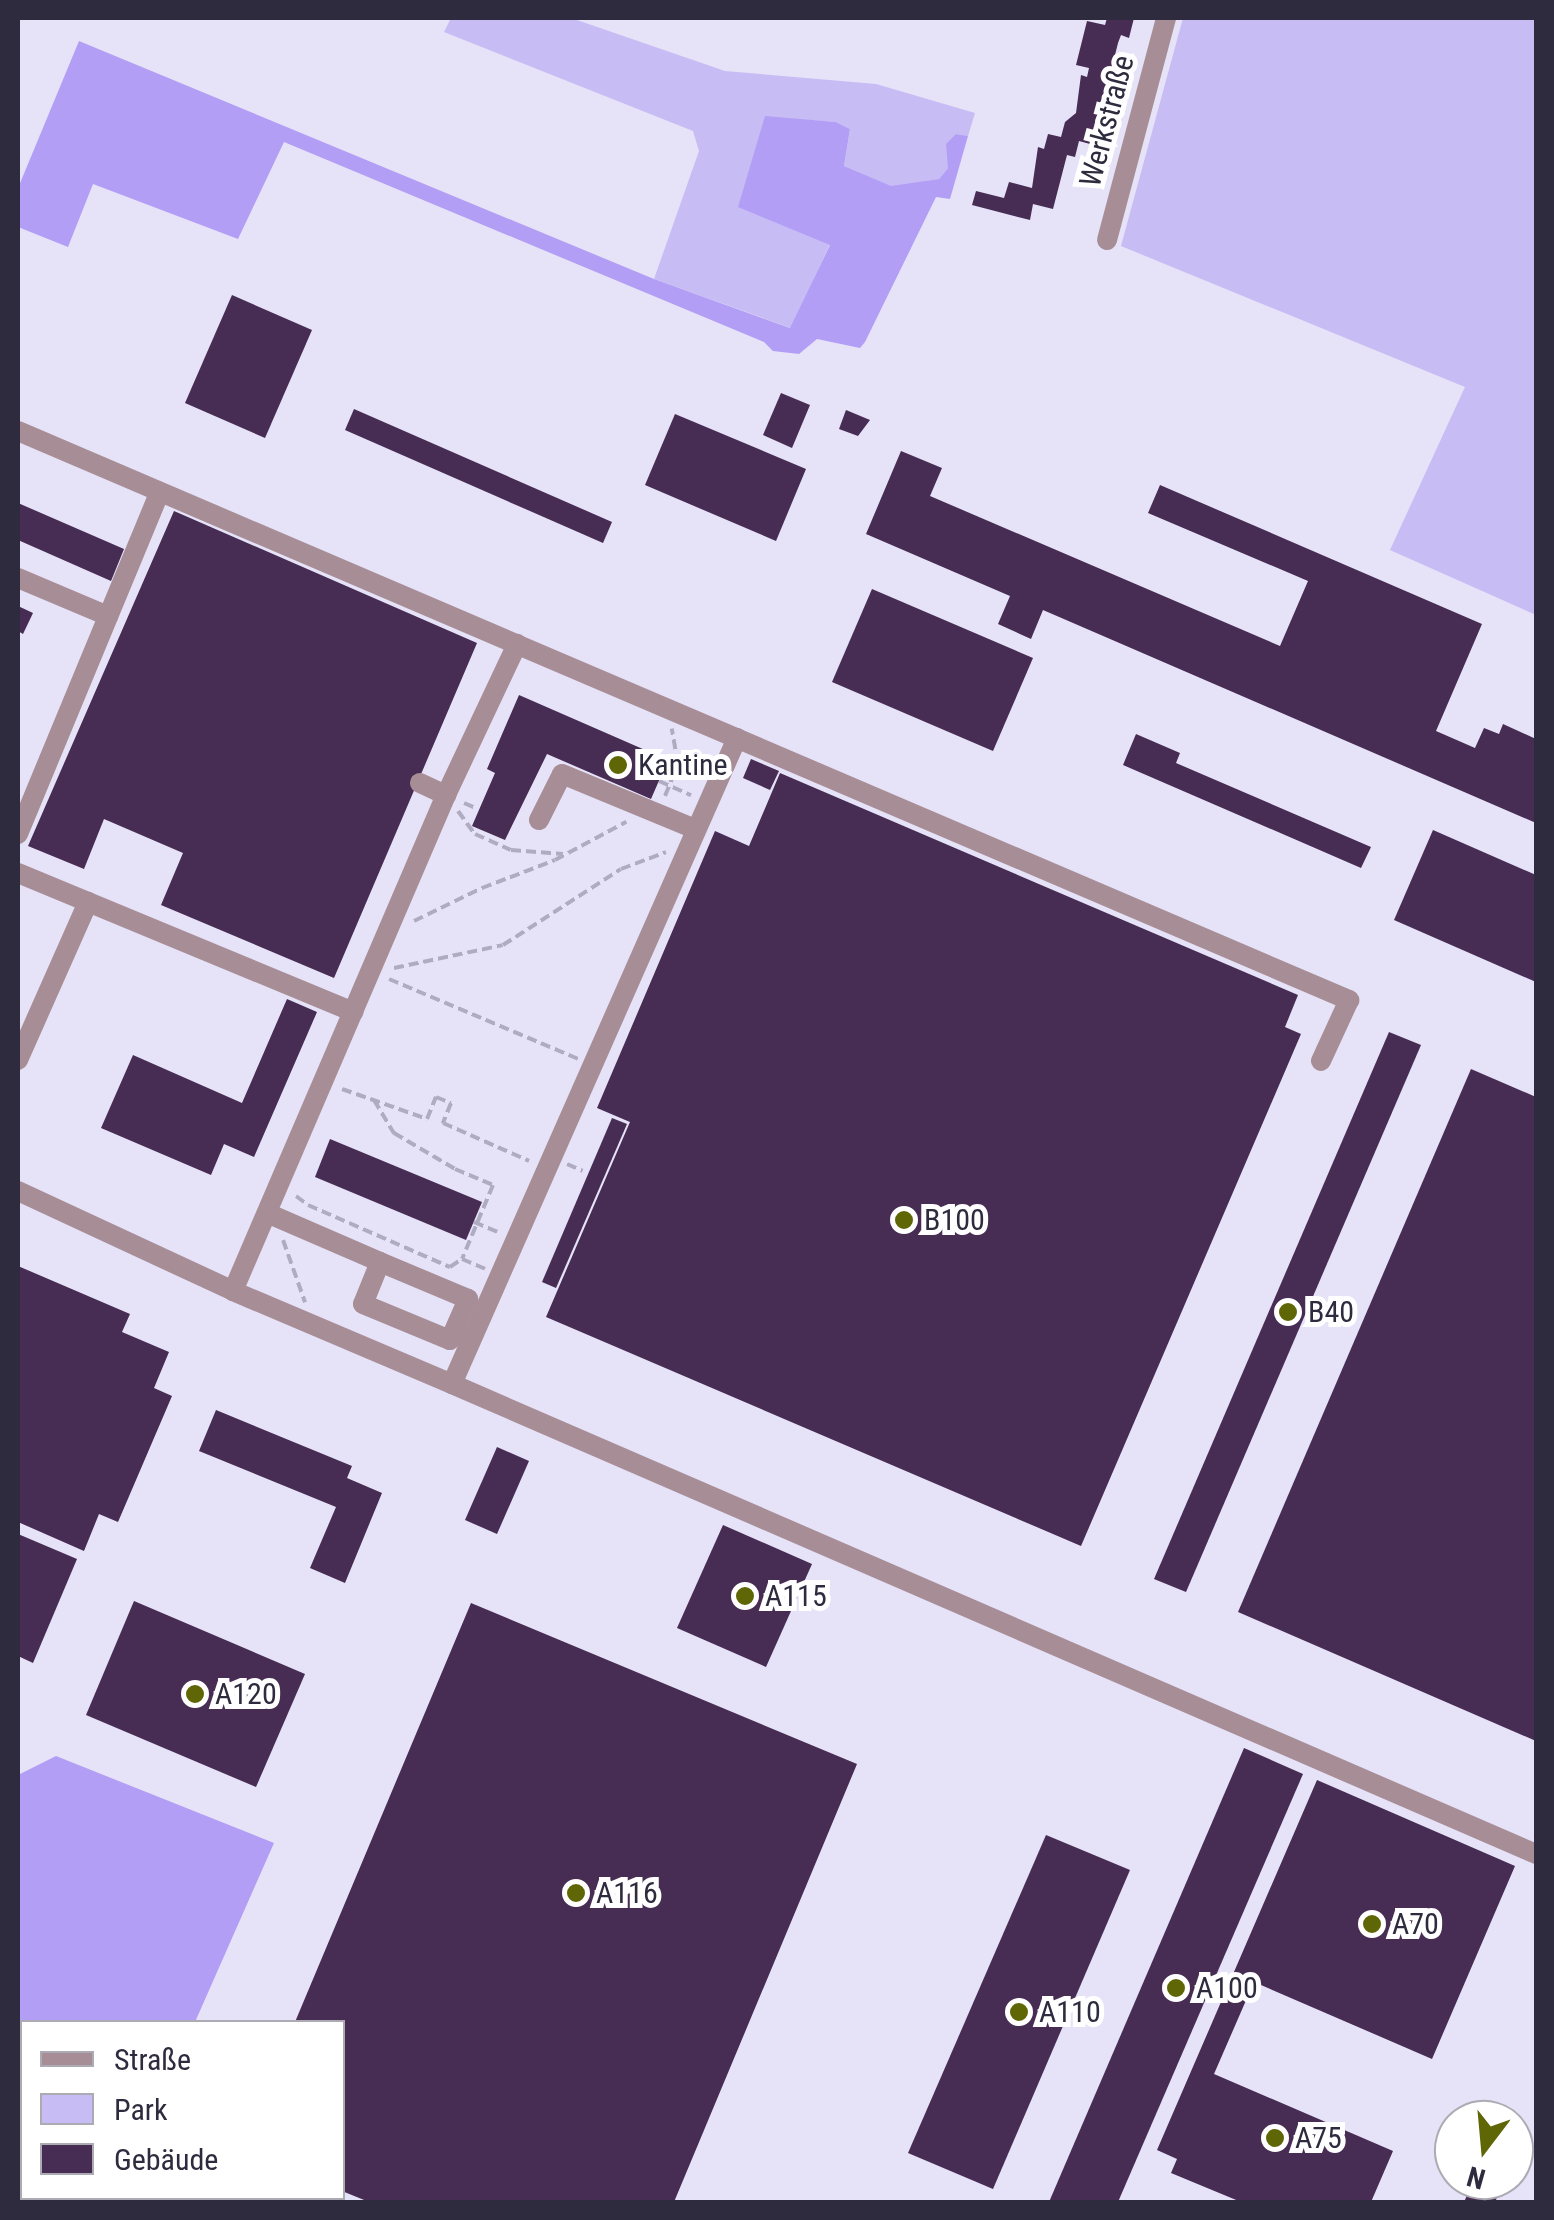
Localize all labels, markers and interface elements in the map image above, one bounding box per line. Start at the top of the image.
street label: Werkstraße [1072,51,1142,191]
place label: Kantine [638,747,728,783]
marker: Kantine [607,754,629,776]
place label: B100 [924,1202,985,1238]
marker: B100 [893,1209,915,1231]
place label: B40 [1308,1294,1354,1330]
marker: B40 [1277,1301,1299,1323]
place label: A115 [765,1578,827,1614]
marker: A115 [734,1585,756,1607]
place label: A120 [215,1676,277,1712]
marker: A120 [184,1683,206,1705]
place label: A116 [596,1875,658,1911]
marker: A116 [565,1882,587,1904]
place label: A70 [1392,1906,1439,1942]
marker: A70 [1361,1913,1383,1935]
place label: A100 [1196,1970,1258,2006]
marker: A100 [1165,1977,1187,1999]
place label: A110 [1039,1994,1101,2030]
marker: A110 [1008,2001,1030,2023]
legend [20,2020,345,2200]
text: Straße [114,2042,191,2077]
text: Park [114,2092,168,2127]
north arrow [1434,2100,1534,2200]
place label: A75 [1295,2120,1342,2156]
marker: A75 [1264,2127,1286,2149]
text: Gebäude [114,2142,218,2177]
text: N [1463,2159,1489,2196]

